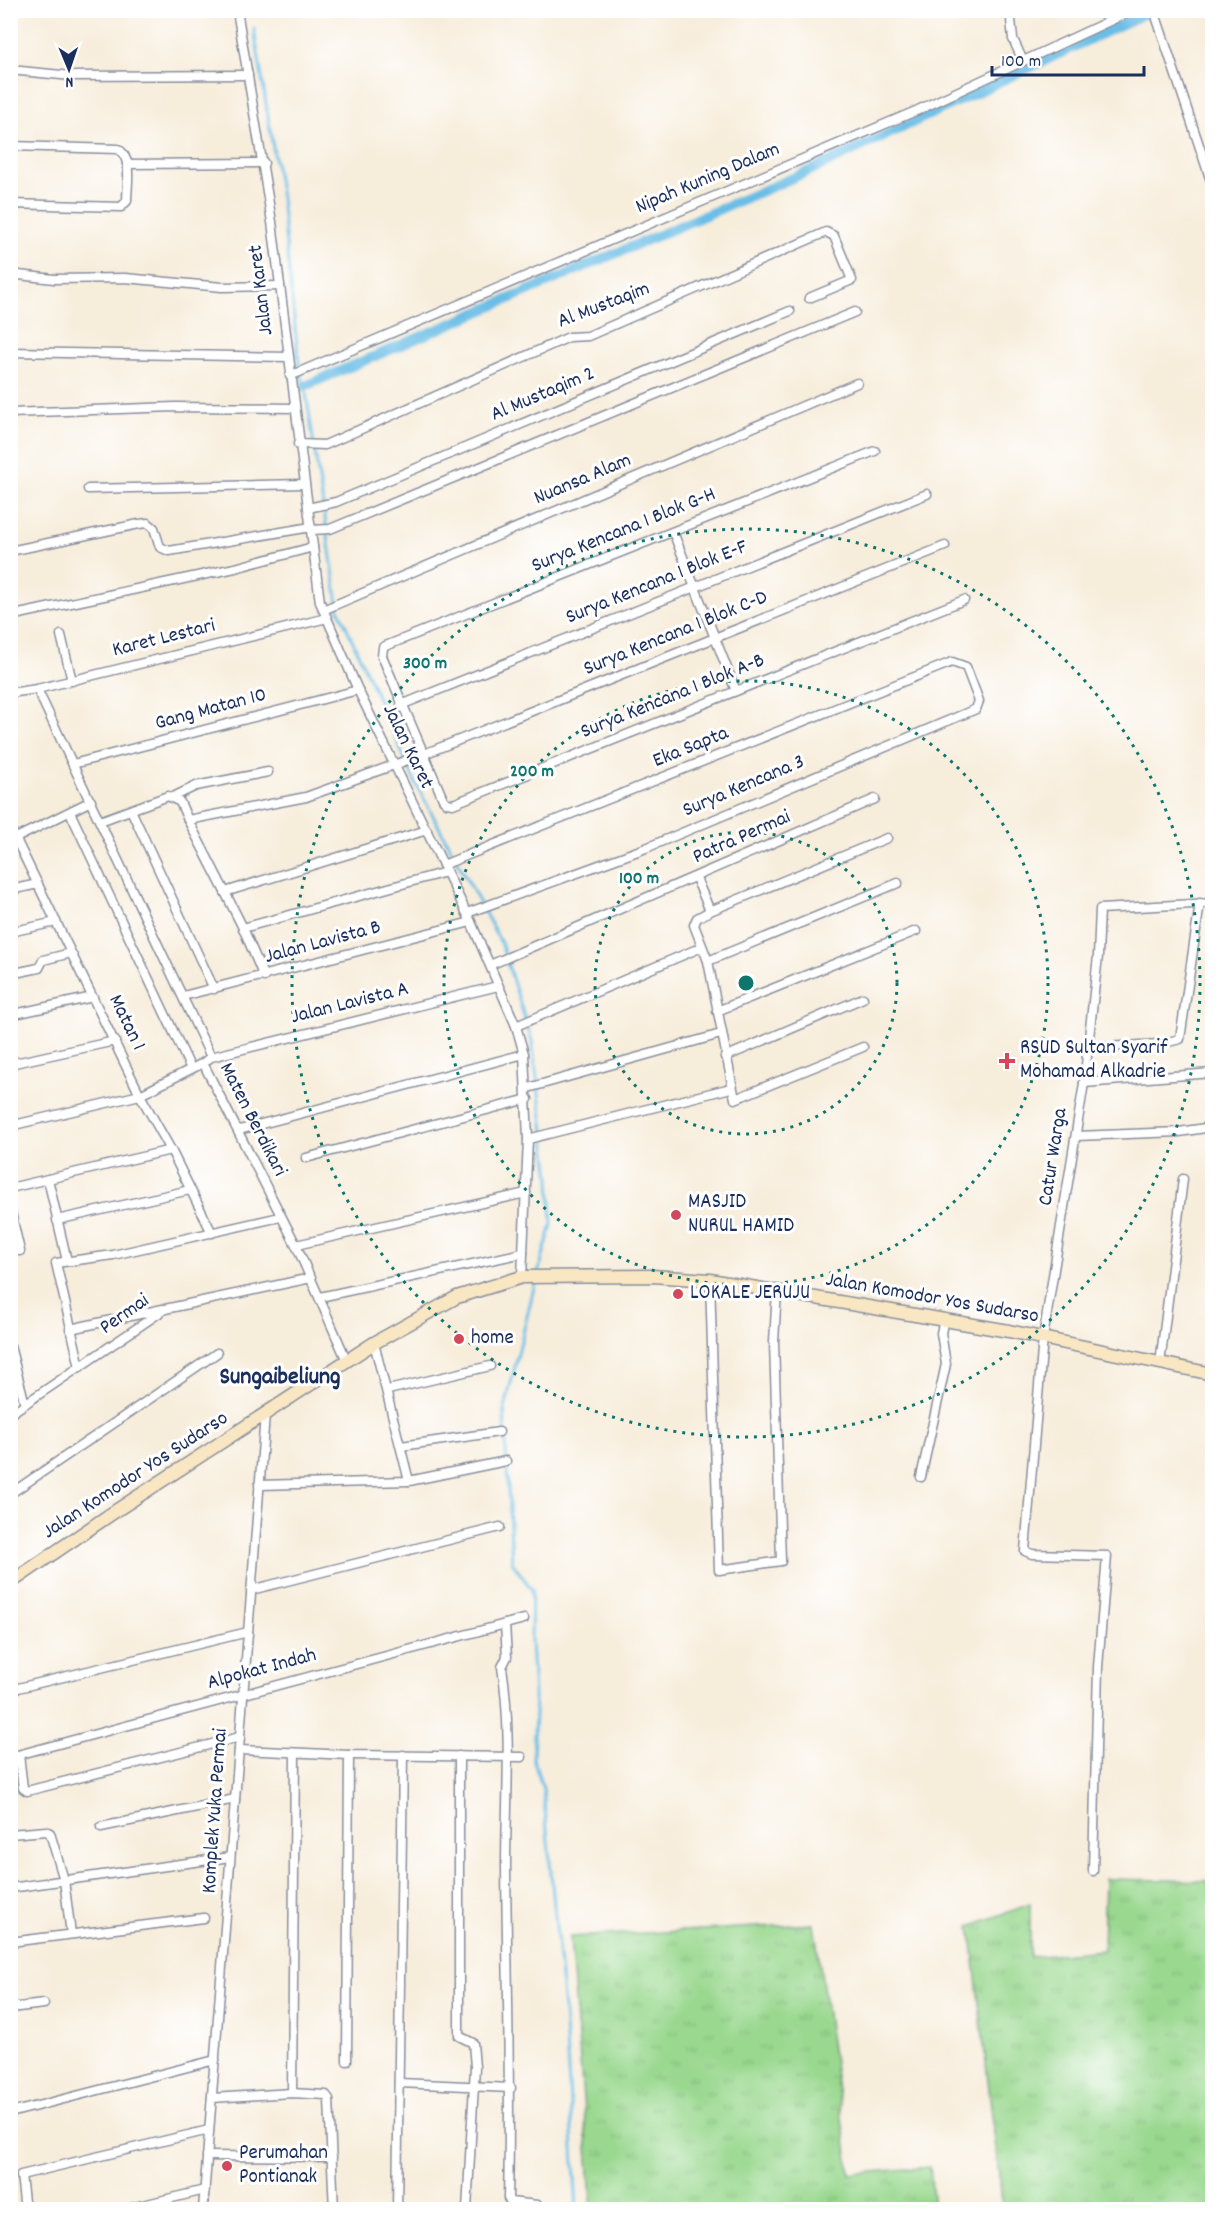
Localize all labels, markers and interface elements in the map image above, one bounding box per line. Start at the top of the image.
north arrow [39,39,99,99]
scale bar [992,39,1144,77]
text: 100 m [1001,50,1041,75]
text: N [65,70,74,93]
street label: Nipah Kuning Dalam [631,135,785,223]
street label: Jalan Karet [242,243,282,337]
street label: Al Mustaqim [553,275,655,337]
street label: Al Mustaqim 2 [486,360,600,430]
street label: Nuansa Alam [530,446,636,514]
street label: Surya Kencana 1 Blok G-H [527,480,721,582]
street label: Surya Kencana 1 Blok E-F [562,533,753,633]
street label: Surya Kencana 1 Blok C-D [579,583,773,685]
street label: Karet Lestari [109,612,219,666]
street label: Surya Kencana 1 Blok A-B [576,646,770,748]
text: 300 m [403,652,447,677]
street label: Gang Matan 10 [152,681,270,739]
street label: Jalan Karet [374,699,441,795]
street label: Eka Sapta [649,719,734,777]
street label: Surya Kencana 3 [678,748,810,826]
text: 200 m [510,760,554,785]
street label: Patra Permai [688,803,796,873]
text: 100 m [619,867,659,892]
street label: Jalan Lavista B [262,913,384,973]
centre of rings [736,973,756,993]
street label: Jalan Lavista A [288,975,412,1033]
street label: Matan 1 [100,990,152,1056]
place label: RSUD Sultan Syarif Mohamad Alkadrie [1020,1034,1168,1088]
marker: RSUD Sultan Syarif Mohamad Alkadrie [998,1052,1016,1070]
street label: Maten Berdikari [210,1058,294,1182]
street label: Catur Warga [1031,1105,1077,1208]
place label: MASJID NURUL HAMID [688,1188,794,1242]
marker: MASJID NURUL HAMID [669,1208,683,1222]
street label: Jalan Komodor Yos Sudarso [823,1265,1041,1333]
place label: LOKALE JERUJU [690,1279,810,1309]
street label: Permai [94,1287,156,1343]
marker: LOKALE JERUJU [671,1287,685,1301]
place label: home [471,1324,514,1354]
marker: home [452,1332,466,1346]
district label: Sungaibeliung [219,1361,341,1395]
street label: Jalan Komodor Yos Sudarso [37,1405,235,1547]
street label: Alpokat Indah [204,1641,320,1699]
street label: Komplek Yuka Permai [195,1727,237,1895]
place label: Perumahan Pontianak [239,2139,328,2193]
marker: Perumahan Pontianak [220,2159,234,2173]

